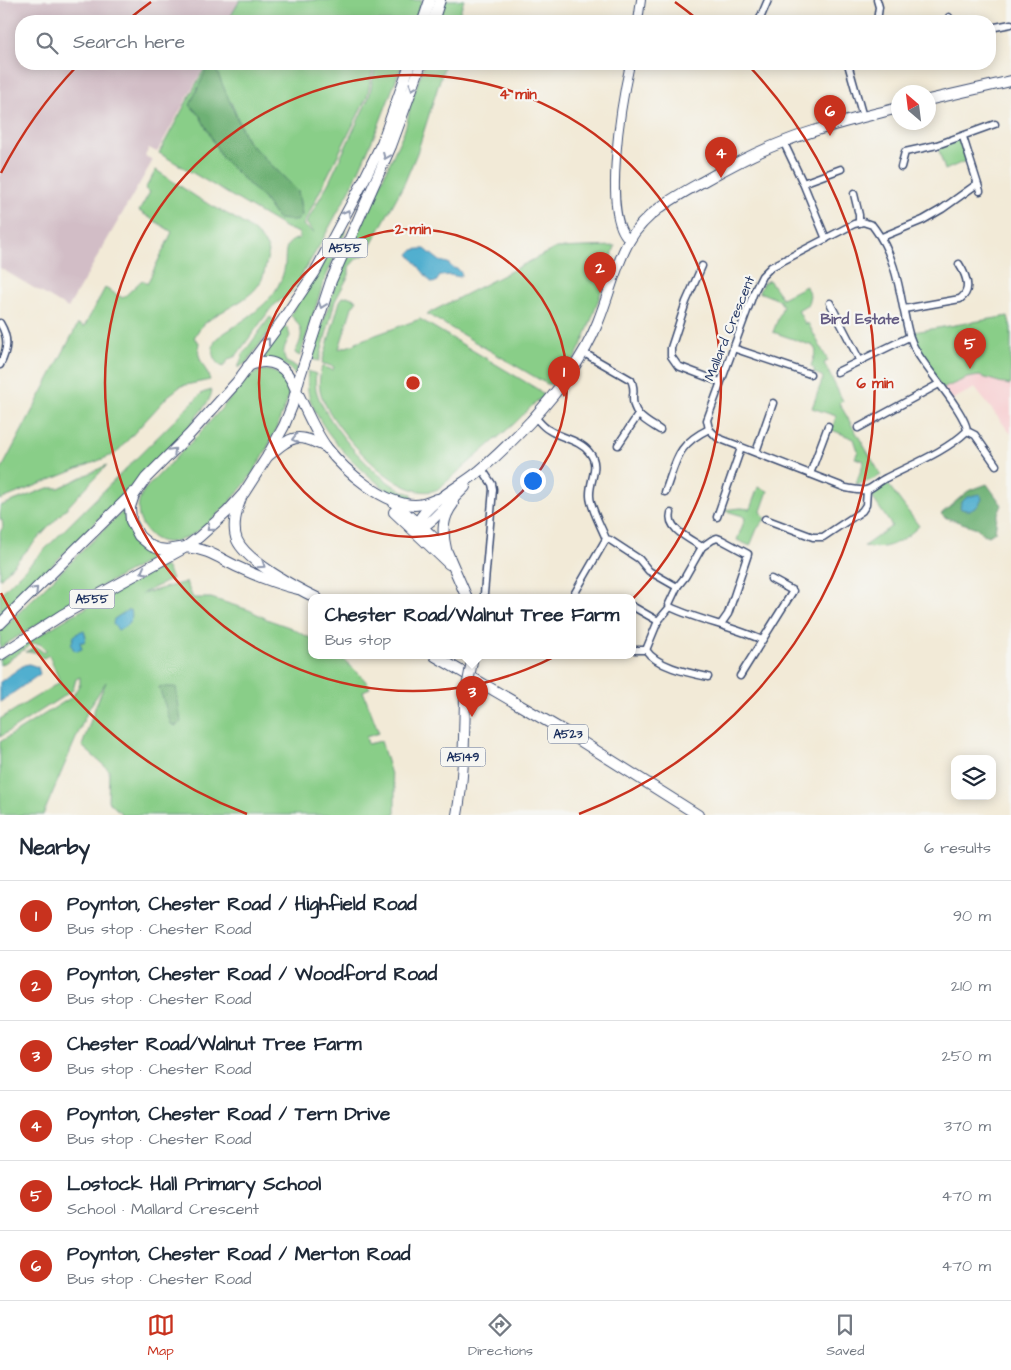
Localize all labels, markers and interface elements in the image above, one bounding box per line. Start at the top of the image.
search box [15,15,996,70]
icon: search [33,29,61,57]
text: Search here [73,29,185,56]
one-way arrow [409,83,419,91]
text: 4 min [499,84,537,105]
north arrow [891,85,936,130]
pin: 6 [814,95,846,136]
pin: 4 [705,137,737,178]
one-way arrow [382,151,393,160]
one-way arrow [341,210,351,219]
text: 2 min [394,219,432,240]
road number: A555 [322,238,368,258]
pin: 2 [584,252,616,293]
street label: Mallard Crescent [700,272,760,384]
one-way arrow [318,301,328,309]
district label: Bird Estate [820,309,900,330]
pin: 5 [954,328,986,369]
one-way arrow [261,337,270,347]
pin: 1 [548,356,580,397]
text: 6 min [857,373,894,394]
centre of rings [404,374,422,392]
one-way arrow [290,433,299,444]
one-way arrow [167,448,176,457]
your location [520,468,546,494]
one-way arrow [206,522,215,531]
one-way arrow [256,559,265,568]
one-way arrow [140,565,149,575]
one-way arrow [29,586,38,595]
road number: A555 [70,590,114,608]
popup [308,594,636,659]
text: Chester Road/Walnut Tree Farm [325,602,619,629]
text: Bus stop [325,629,391,651]
pin: 3 [456,676,488,717]
road number: A523 [548,724,588,744]
road number: A5149 [440,748,486,766]
map controls [951,755,996,800]
button: layers [951,755,996,800]
text: Nearby [20,833,90,862]
text: 6 results [924,837,991,859]
text: Poynton, Chester Road / Highfield Road [67,891,417,918]
text: 1 [35,905,37,927]
text: 90 m [953,905,991,927]
text: Bus stop · Chester Road [67,918,251,940]
text: Poynton, Chester Road / Woodford Road [67,961,437,988]
text: 2 [31,975,41,997]
text: 210 m [951,975,991,997]
text: Bus stop · Chester Road [67,988,251,1010]
text: Chester Road/Walnut Tree Farm [67,1031,362,1058]
text: 3 [32,1045,40,1067]
text: 250 m [942,1045,991,1067]
text: Bus stop · Chester Road [67,1058,251,1080]
text: Poynton, Chester Road / Tern Drive [67,1101,390,1128]
text: 4 [31,1115,41,1137]
text: 370 m [944,1115,991,1137]
text: Bus stop · Chester Road [67,1128,251,1150]
text: Lostock Hall Primary School [67,1171,321,1198]
text: 5 [30,1185,42,1207]
text: 470 m [941,1185,991,1207]
text: School · Mallard Crescent [67,1198,259,1220]
text: Poynton, Chester Road / Merton Road [67,1241,410,1268]
text: 6 [31,1255,41,1277]
text: 470 m [941,1255,991,1277]
text: Bus stop · Chester Road [67,1268,251,1290]
tab: Map [147,1311,175,1361]
tab: Directions [468,1311,533,1361]
tab: Saved [826,1311,864,1361]

